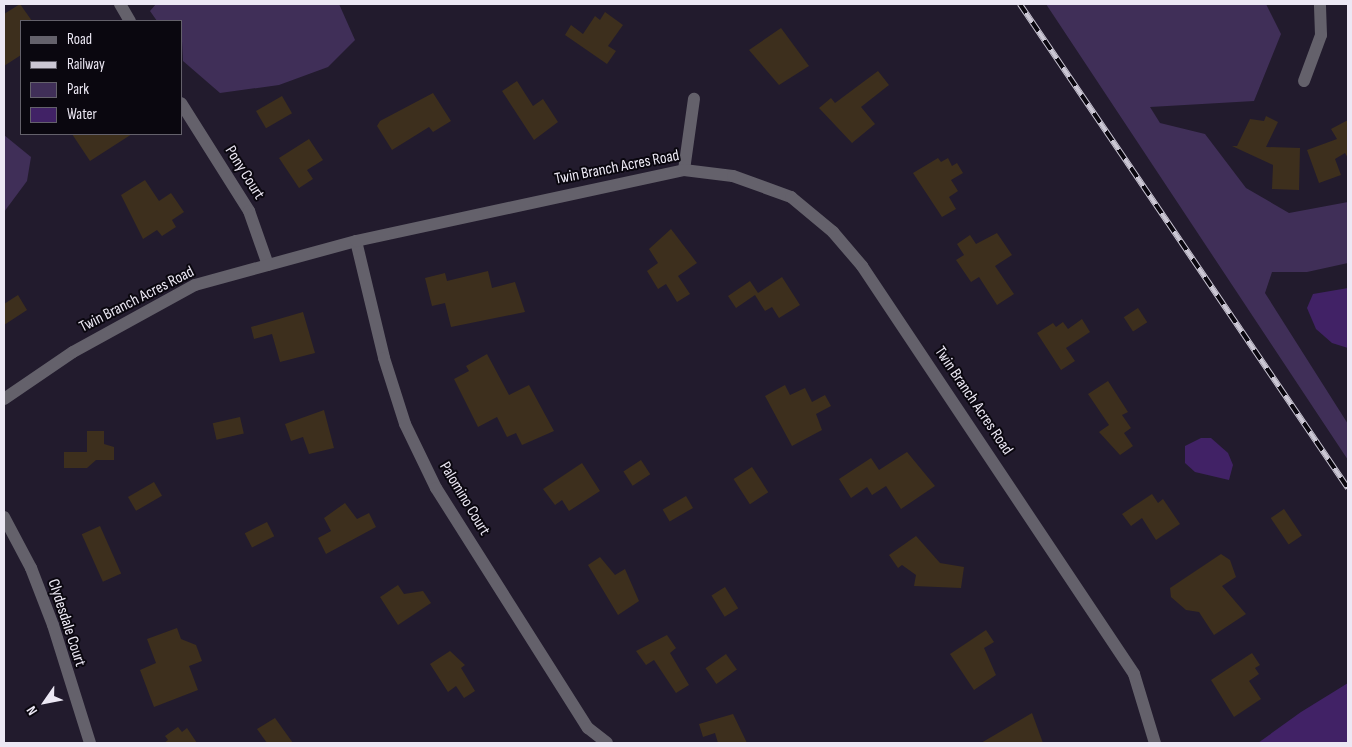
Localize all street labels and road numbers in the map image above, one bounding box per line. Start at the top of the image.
street label: Pony Court [220,143,268,203]
street label: Twin Branch Acres Road [553,147,681,189]
street label: Twin Branch Acres Road [76,263,198,337]
street label: Twin Branch Acres Road [930,343,1016,459]
street label: Palomino Court [435,459,493,539]
street label: Clydesdale Court [43,577,89,669]

